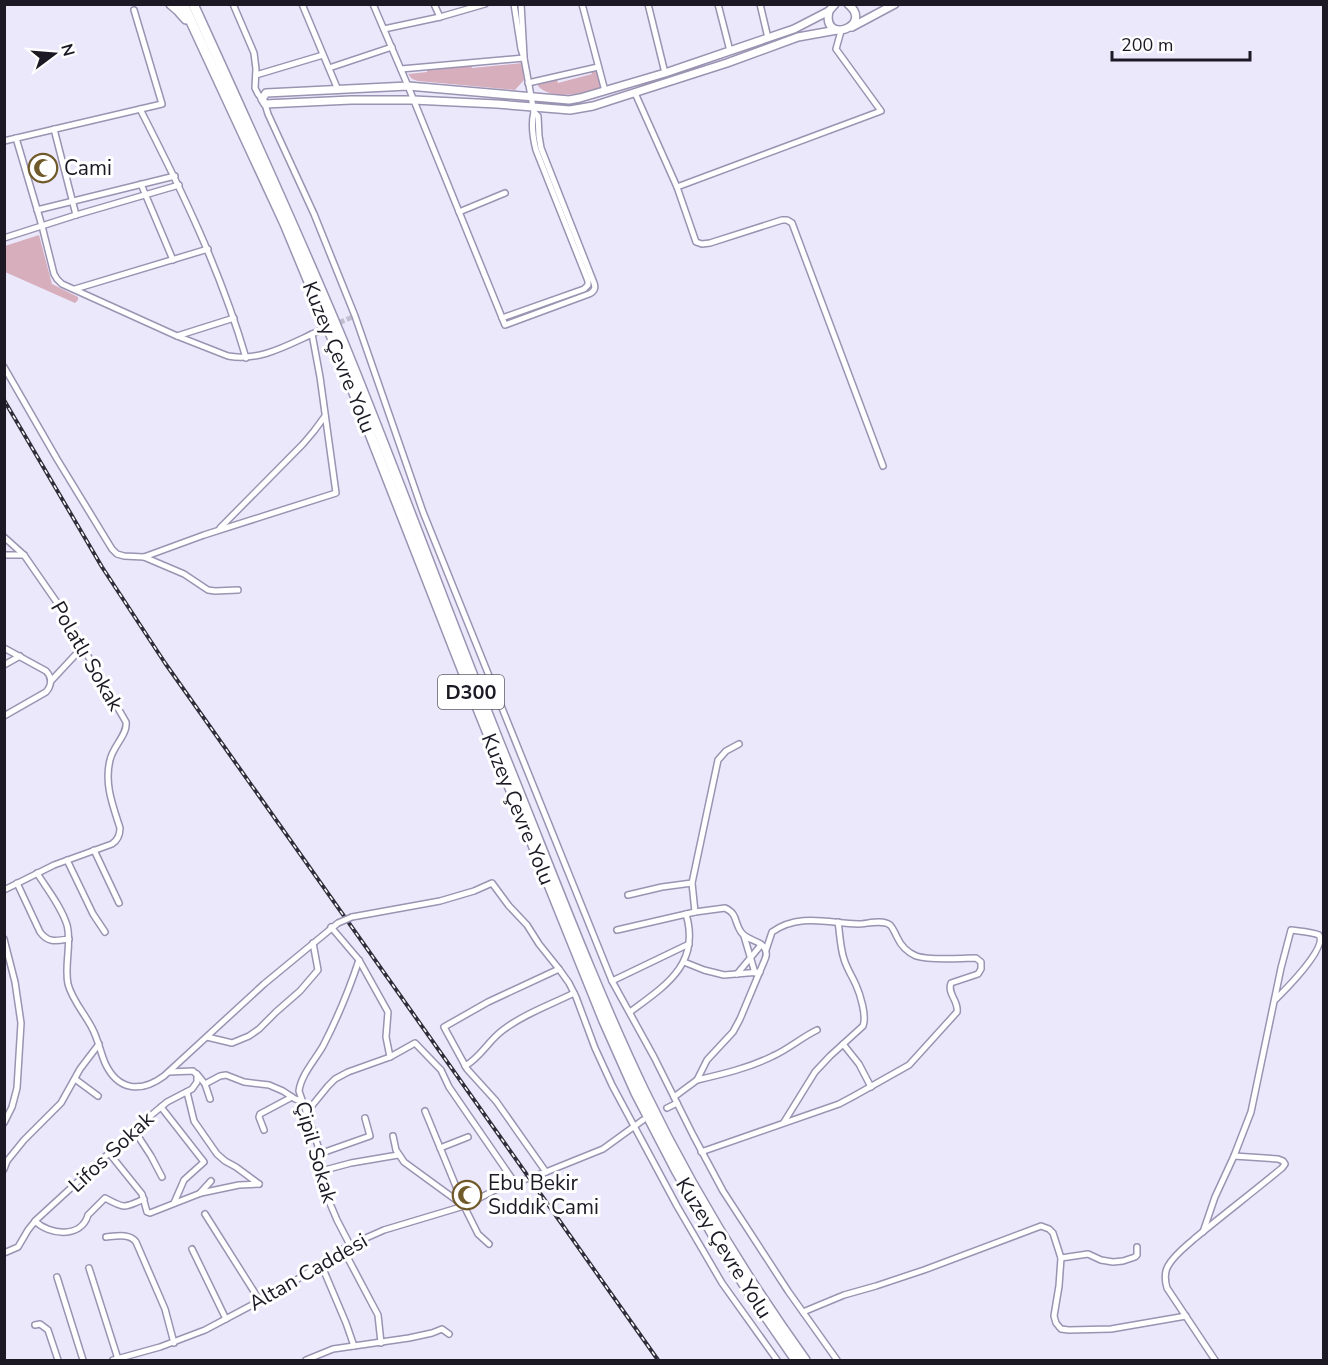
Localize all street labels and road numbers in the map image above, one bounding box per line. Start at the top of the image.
street label: Kuzey Çevre Yolu [296,277,382,437]
street label: Polatlı Sokak [44,596,130,716]
road number: D300 [438,675,504,709]
street label: Kuzey Çevre Yolu [475,729,561,889]
street label: Çipil Sokak [288,1098,344,1206]
street label: Lifos Sokak [62,1105,160,1199]
street label: Kuzey Çevre Yolu [669,1172,779,1324]
street label: Altan Caddesi [244,1227,372,1317]

